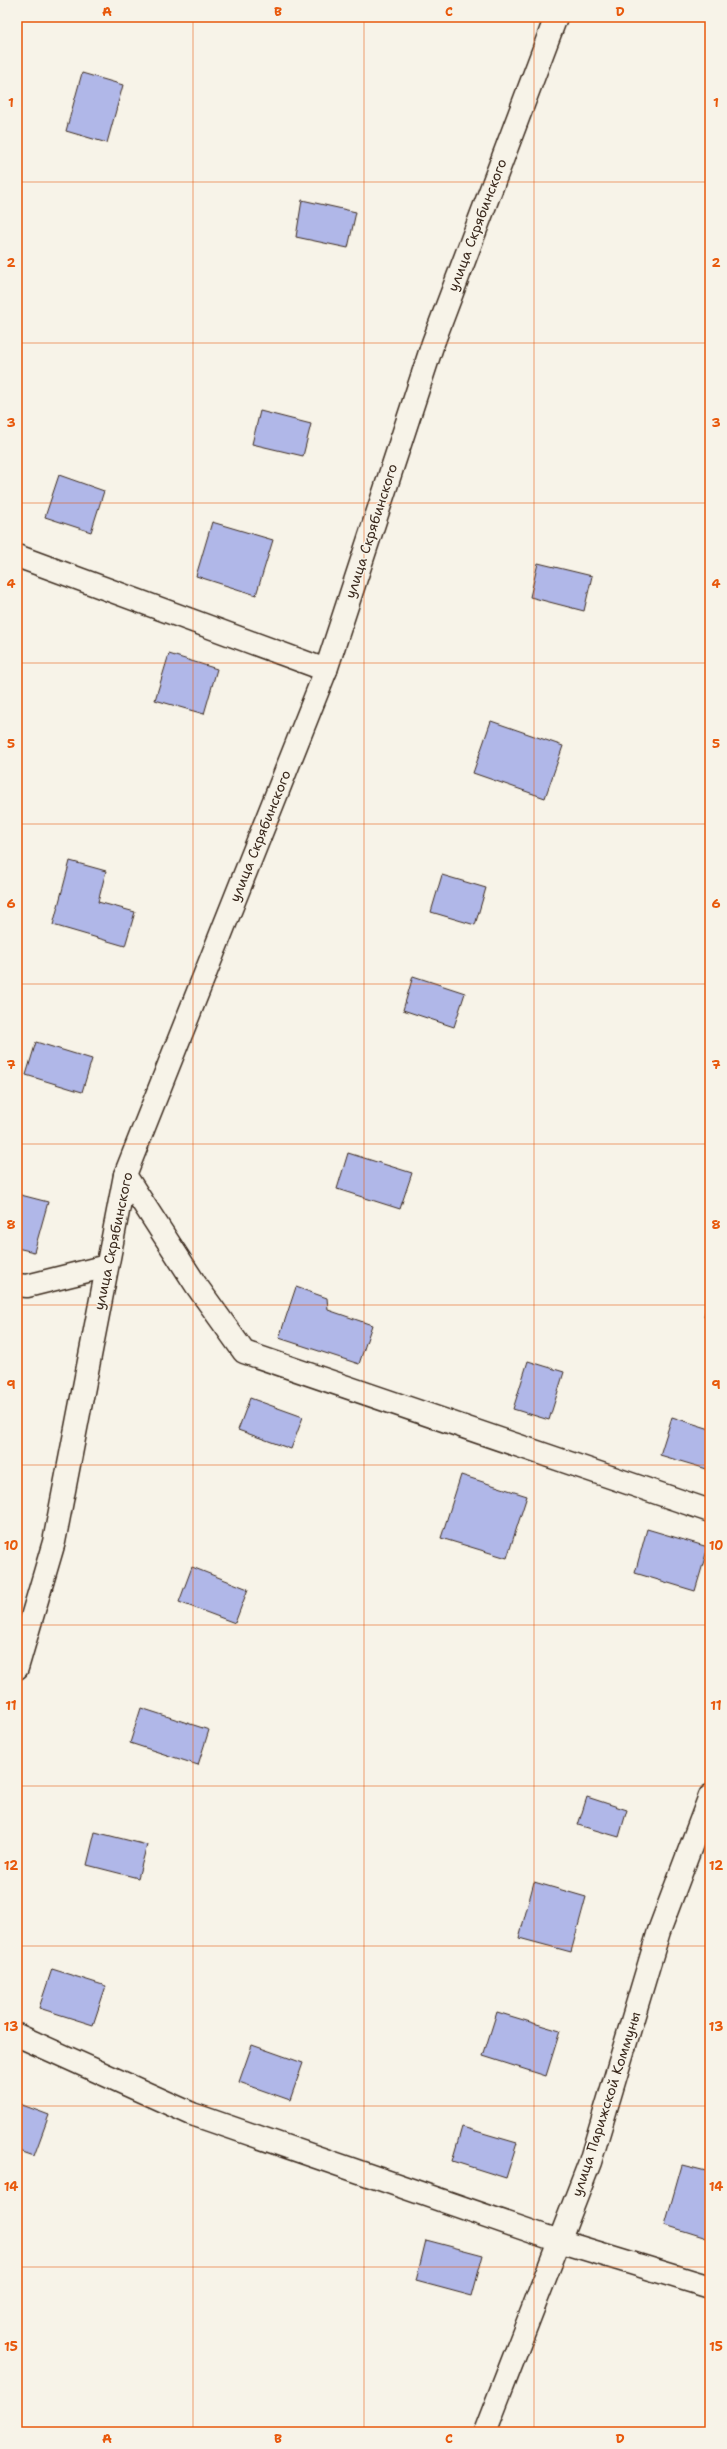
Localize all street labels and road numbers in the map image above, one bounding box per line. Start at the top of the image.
street label: улица Скрябинского [443,156,511,294]
street label: улица Скрябинского [341,461,401,601]
street label: улица Скрябинского [225,767,295,905]
street label: улица Скрябинского [90,1170,136,1312]
street label: улица Парижской Коммуны [568,2009,644,2199]

